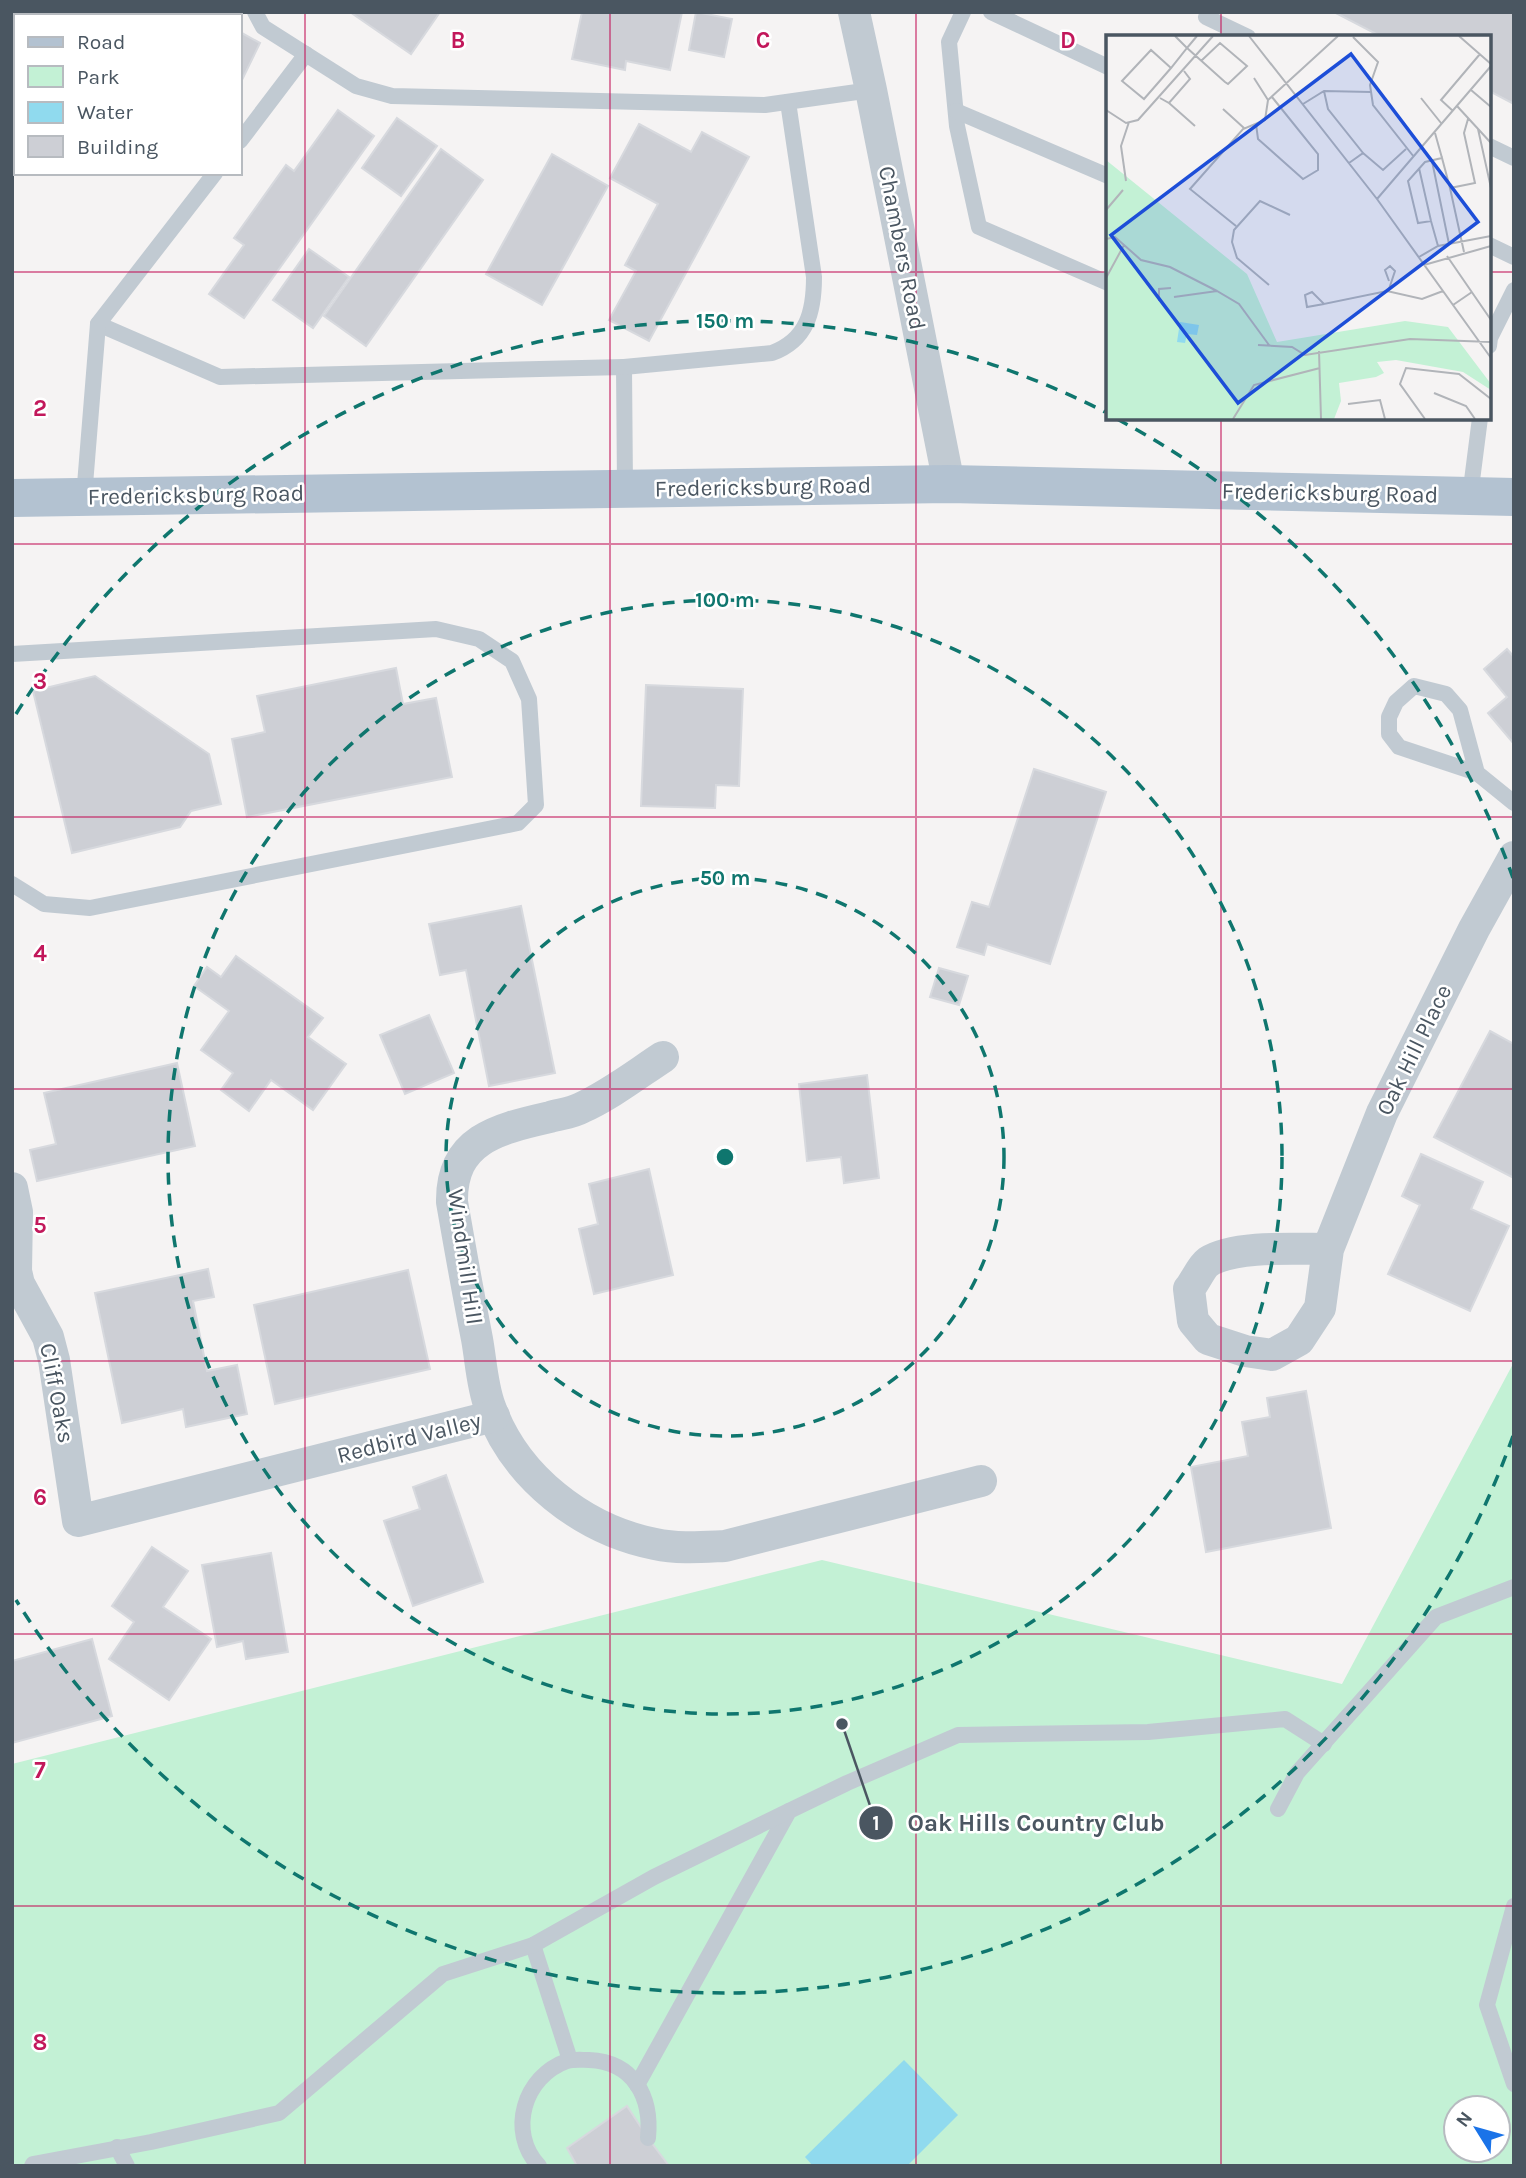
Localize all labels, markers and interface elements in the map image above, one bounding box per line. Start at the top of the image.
legend [14,14,242,175]
text: B [451,27,465,54]
text: C [756,27,770,54]
text: D [1060,27,1076,54]
text: Road [77,30,125,54]
inset map [1106,35,1491,420]
text: Park [77,65,120,89]
text: Water [77,100,133,124]
text: Building [77,135,158,159]
street label: Chambers Road [873,164,931,332]
text: 150 m [696,309,754,333]
text: 2 [33,395,47,422]
street label: Fredericksburg Road [654,472,872,502]
street label: Fredericksburg Road [1221,478,1439,508]
street label: Fredericksburg Road [87,480,305,510]
text: 100 m [695,588,755,612]
text: 3 [33,668,47,695]
text: 50 m [700,866,750,890]
text: 4 [33,940,47,967]
street label: Oak Hill Place [1371,980,1457,1120]
centre of rings [713,1145,737,1169]
street label: Windmill Hill [442,1187,488,1327]
text: 5 [33,1212,47,1239]
street label: Cliff Oaks [34,1341,80,1445]
street label: Redbird Valley [334,1407,484,1469]
text: 6 [33,1484,47,1511]
text: 7 [34,1757,46,1784]
callout: Oak Hills Country Club [859,1800,1178,1845]
text: Oak Hills Country Club [908,1809,1164,1837]
text: 1 [872,1811,880,1835]
text: 8 [33,2029,47,2056]
north arrow [1442,2094,1512,2164]
text: N [1451,2107,1477,2131]

